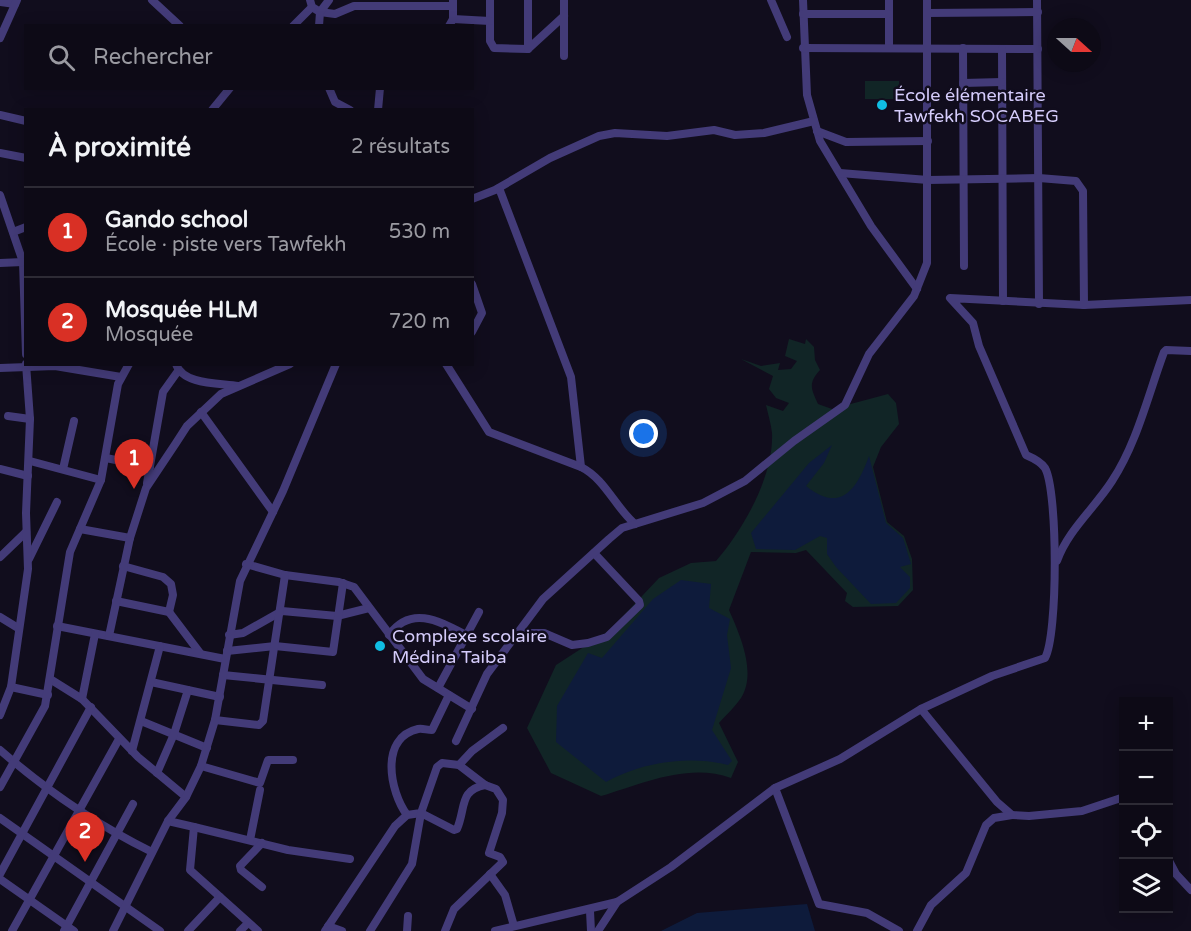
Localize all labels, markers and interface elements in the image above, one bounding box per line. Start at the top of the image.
north arrow [1047,18,1101,72]
search box [24,24,474,90]
icon: search [45,41,78,74]
text: Rechercher [93,44,213,70]
place label: École élémentaire Tawfekh SOCABEG [894,84,1059,127]
marker: École élémentaire Tawfekh SOCABEG [875,98,889,112]
text: À proximité [48,132,191,163]
text: 2 résultats [351,135,450,159]
text: Gando school [105,207,248,233]
text: 1 [61,220,74,244]
text: 530 m [389,220,450,244]
text: École · piste vers Tawfekh [105,233,346,257]
text: Mosquée HLM [105,297,258,323]
text: 2 [61,310,74,334]
text: 720 m [389,310,450,334]
text: Mosquée [105,323,193,347]
your location [629,419,658,448]
pin: 1 [114,440,154,489]
place label: Complexe scolaire Médina Taiba [392,625,547,668]
marker: Complexe scolaire Médina Taiba [373,639,387,653]
map controls [1119,697,1173,913]
button: + [1119,697,1173,751]
button: − [1119,751,1173,805]
button: locate [1119,805,1173,859]
pin: 2 [66,812,104,862]
button: layers [1119,859,1173,913]

